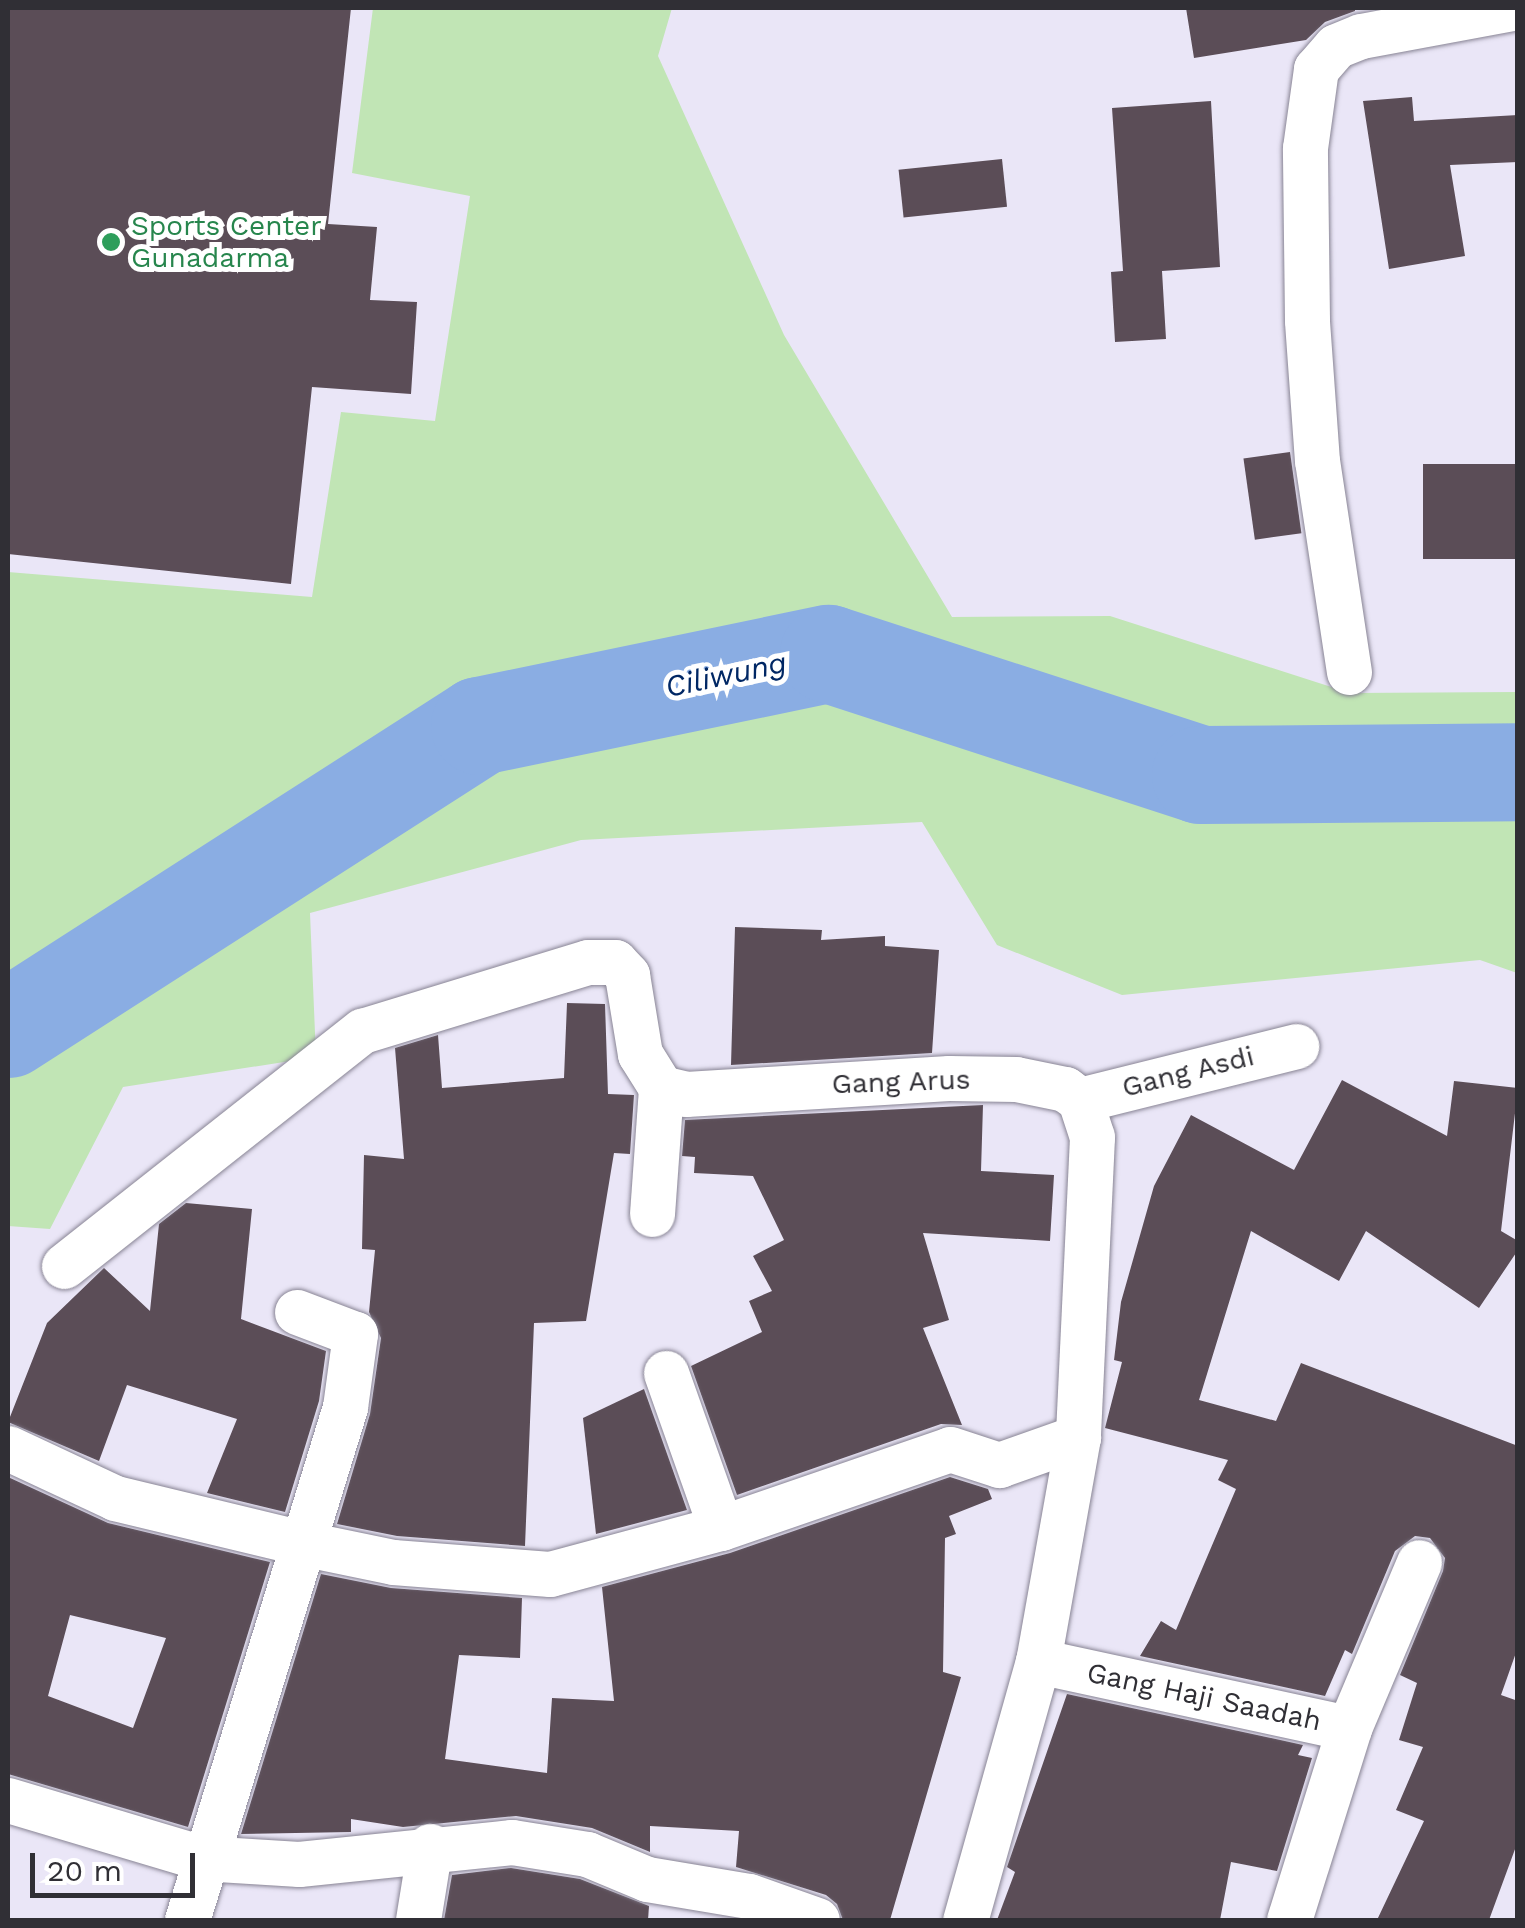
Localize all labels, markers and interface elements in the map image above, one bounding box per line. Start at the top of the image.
place label: Sports Center Gunadarma [131,209,322,275]
marker: Sports Center Gunadarma [100,231,122,253]
water label: Ciliwung [662,645,790,705]
street label: Gang Asdi [1118,1039,1258,1105]
street label: Gang Arus [831,1063,971,1101]
street label: Gang Haji Saadah [1084,1656,1324,1738]
scale bar [35,1833,200,1895]
text: 20 m [47,1853,122,1888]

